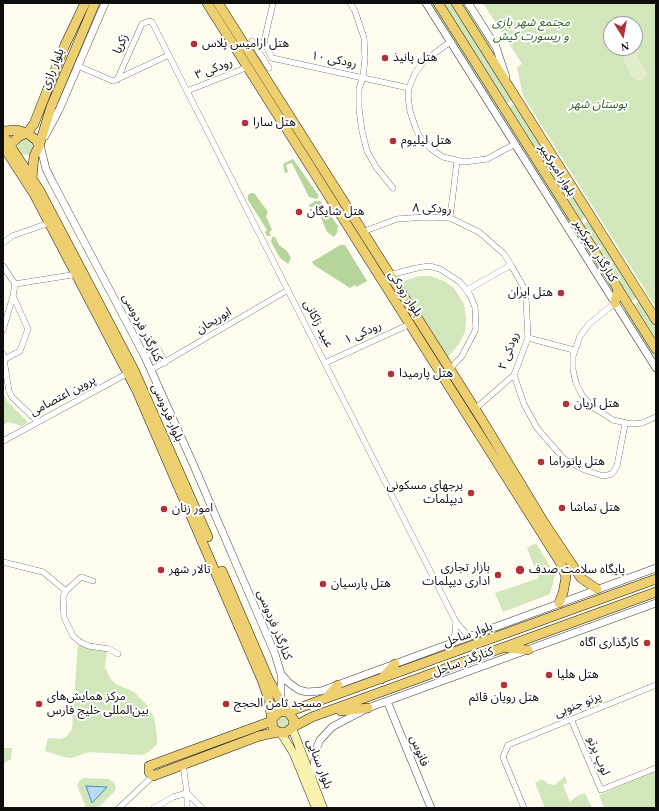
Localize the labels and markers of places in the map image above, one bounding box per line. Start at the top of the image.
place label: هتل ارامیس پلاس [202,37,289,51]
marker: هتل ارامیس پلاس [189,39,199,49]
place label: هتل پانیذ [393,51,437,65]
marker: هتل پانیذ [380,53,390,63]
place label: هتل سارا [253,116,296,130]
marker: هتل سارا [240,118,250,128]
place label: هتل لیلیوم [401,134,451,148]
marker: هتل لیلیوم [388,136,398,146]
place label: هتل شایگان [307,205,364,219]
marker: هتل شایگان [294,207,304,217]
place label: هتل ایران [508,286,553,300]
marker: هتل ایران [556,288,566,298]
place label: هتل پارمیدا [399,367,453,381]
marker: هتل پارمیدا [386,369,396,379]
place label: هتل آریان [574,397,619,411]
marker: هتل آریان [561,399,571,409]
place label: هتل پانوراما [549,455,605,469]
marker: هتل پانوراما [536,457,546,467]
place label: برجهای مسکونی دیپلمات [386,479,463,507]
marker: برجهای مسکونی دیپلمات [466,488,476,498]
place label: هتل تماشا [570,501,620,515]
place label: امور زنان [172,502,213,516]
marker: هتل تماشا [557,503,567,513]
marker: امور زنان [159,504,169,514]
place label: بازار تجاری اداری دیپلمات [422,561,490,589]
place label: تالار شهر [169,563,211,577]
place label: پایگاه سلامت صدف [529,563,625,577]
marker: پایگاه سلامت صدف [514,564,526,576]
marker: تالار شهر [156,565,166,575]
marker: بازار تجاری اداری دیپلمات [493,570,503,580]
place label: هتل پارسیان [331,577,391,591]
marker: هتل پارسیان [318,579,328,589]
place label: کارگذاری آگاه [580,636,639,650]
marker: کارگذاری آگاه [642,638,652,648]
place label: هتل هلیا [557,668,599,682]
marker: هتل هلیا [544,670,554,680]
marker: هتل رویان قائم [499,680,509,690]
place label: مرکز همایش‌های بین‌المللی خلیج فارس [47,690,149,718]
place label: هتل رویان قائم [469,691,539,705]
place label: مسجد ثامن الحجج [234,697,322,711]
marker: مرکز همایش‌های بین‌المللی خلیج فارس [34,699,44,709]
marker: مسجد ثامن الحجج [221,699,231,709]

